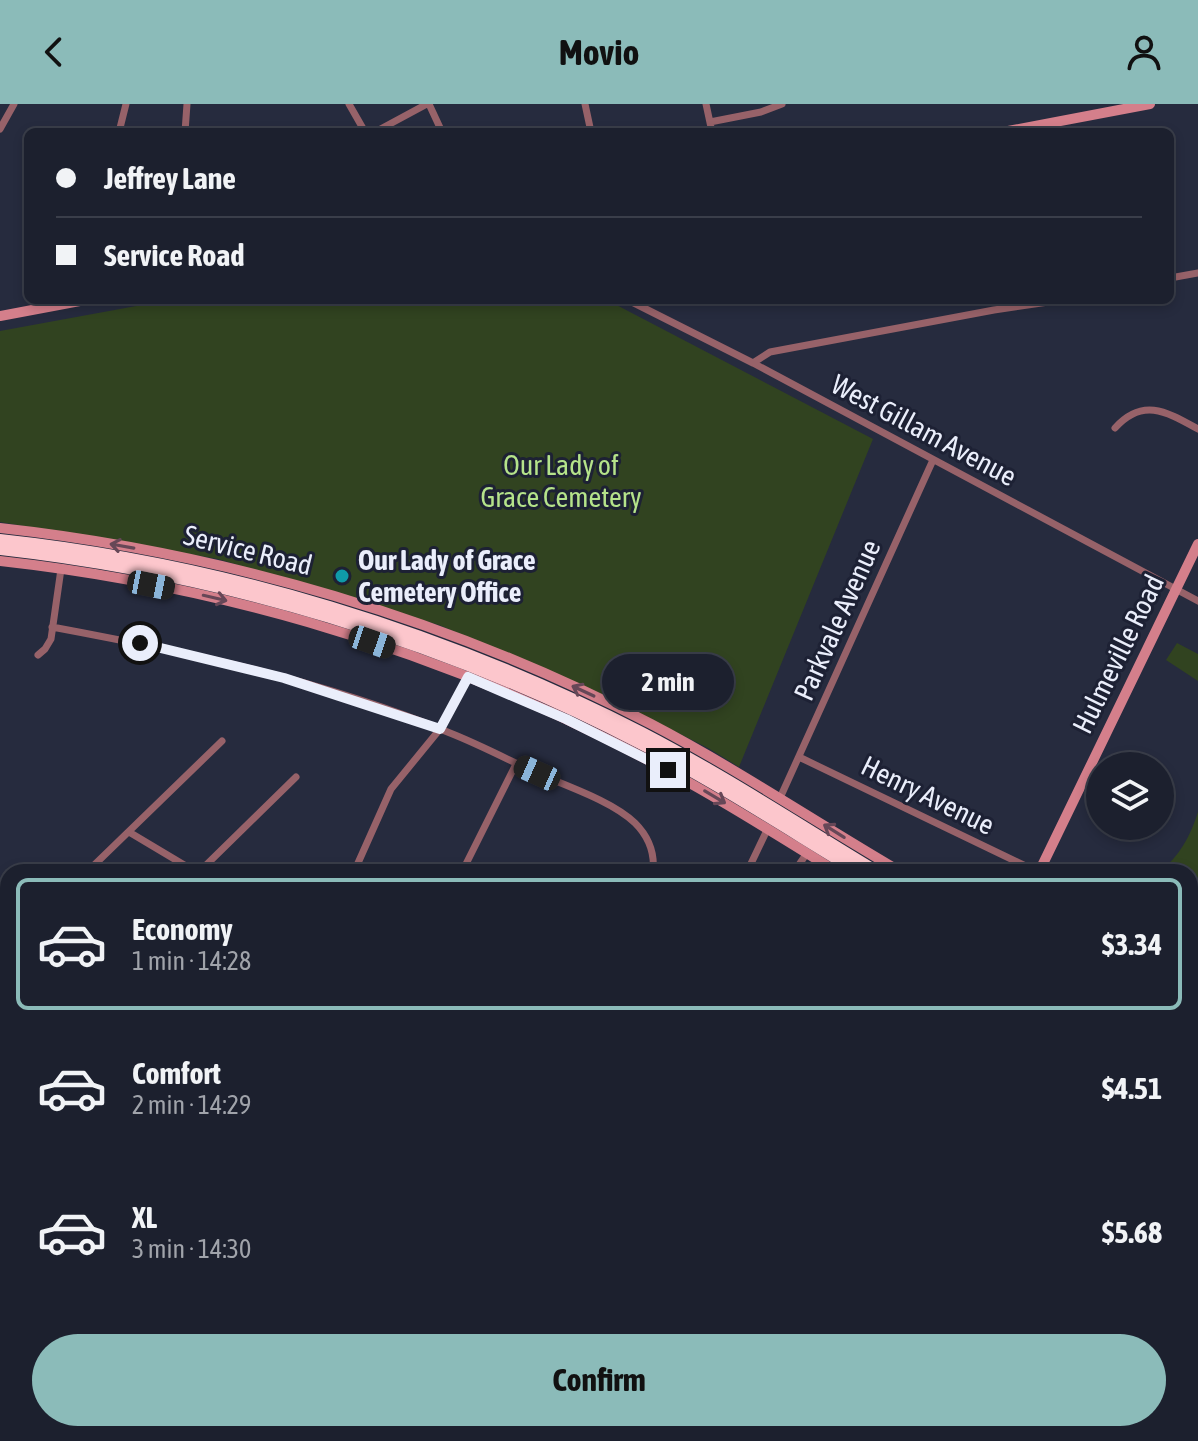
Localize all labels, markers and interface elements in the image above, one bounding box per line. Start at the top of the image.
icon: back [32,30,76,74]
icon: person [1122,30,1166,74]
text: Movio [559,31,639,73]
text: Jeffrey Lane [104,161,236,195]
text: Service Road [104,238,244,272]
street label: West Gillam Avenue [826,368,1022,492]
park label: Our Lady of Grace Cemetery [481,449,641,513]
street label: Service Road [181,519,315,581]
street label: Parkvale Avenue [787,535,887,705]
one-way arrow [110,538,136,553]
place label: Our Lady of Grace Cemetery Office [358,544,536,608]
marker: Our Lady of Grace Cemetery Office [333,567,351,585]
car [125,569,177,601]
street label: Hulmeville Road [1066,570,1170,738]
one-way arrow [201,591,227,606]
car [345,623,399,661]
route start [122,625,158,661]
callout: 2 min [602,654,734,710]
text: 2 min [641,667,695,697]
one-way arrow [571,683,595,698]
street label: Henry Avenue [856,749,1000,841]
car [510,752,564,794]
route end [650,752,686,788]
map controls [1086,752,1174,840]
button: layers [1086,752,1174,840]
one-way arrow [703,789,726,805]
one-way arrow [823,823,846,839]
icon: car [36,908,108,980]
text: Economy [132,912,233,946]
text: $3.34 [1102,927,1162,961]
text: 1 min · 14:28 [132,946,251,976]
icon: car [36,1052,108,1124]
text: Comfort [132,1056,221,1090]
text: $4.51 [1102,1071,1162,1105]
text: 2 min · 14:29 [132,1090,251,1120]
icon: car [36,1196,108,1268]
text: XL [132,1200,157,1234]
text: $5.68 [1102,1215,1162,1249]
text: 3 min · 14:30 [132,1234,251,1264]
button: Confirm [32,1334,1166,1426]

